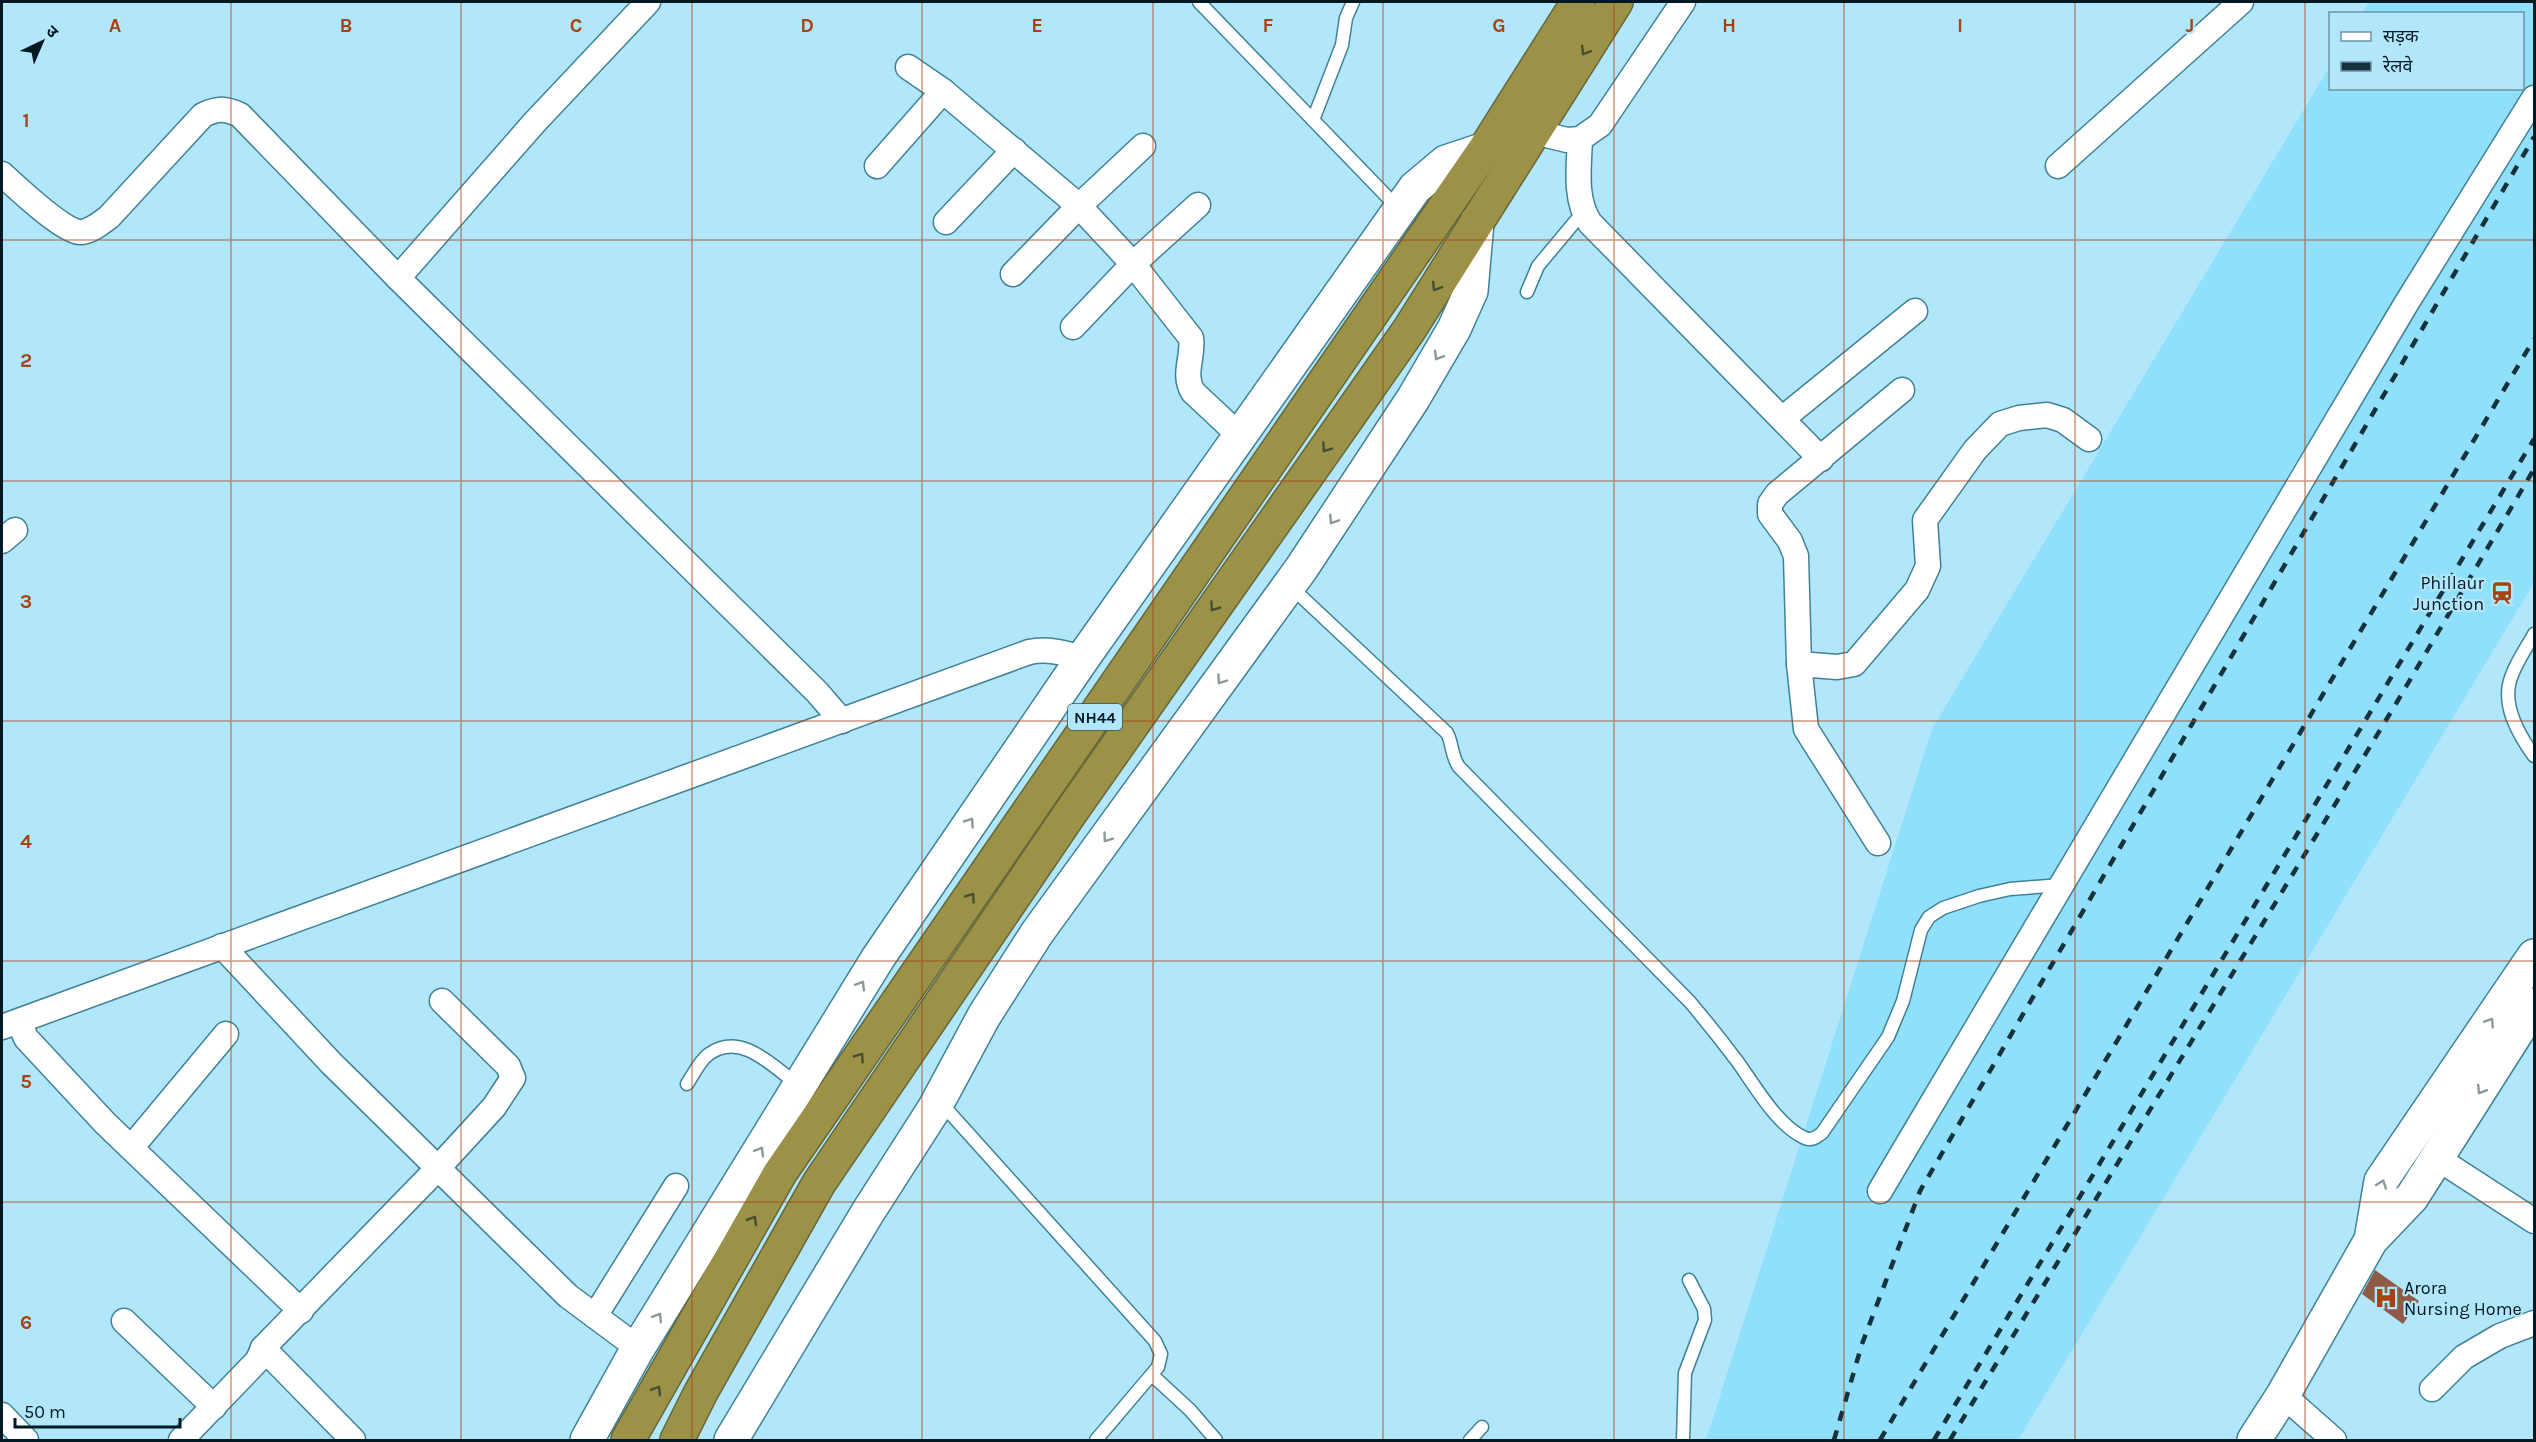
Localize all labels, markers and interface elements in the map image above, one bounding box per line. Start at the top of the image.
north arrow [12,12,72,72]
legend [2329,12,2524,90]
text: A [109,14,122,37]
text: B [340,14,352,37]
text: C [570,14,582,37]
text: D [800,14,814,37]
text: E [1031,14,1043,37]
text: F [1263,14,1274,37]
text: G [1492,14,1506,37]
text: H [1722,14,1736,37]
text: I [1957,14,1963,37]
text: J [2186,14,2194,37]
text: उ [42,21,62,42]
text: सड़क [2383,25,2420,47]
one-way arrow [1581,44,1592,55]
text: रेलवे [2382,55,2414,77]
text: 1 [22,109,30,132]
one-way arrow [1431,281,1443,291]
text: 2 [20,349,32,372]
one-way arrow [1434,350,1446,360]
one-way arrow [1322,441,1333,452]
one-way arrow [1329,513,1340,524]
place label: Phillaur Junction [2413,572,2484,615]
station icon: Phillaur Junction [2489,580,2515,606]
text: 3 [20,590,32,613]
one-way arrow [1210,601,1221,612]
one-way arrow [1217,674,1228,685]
road number: NH44 [1068,704,1122,730]
one-way arrow [963,818,974,829]
text: 4 [20,830,32,853]
one-way arrow [1103,831,1114,842]
one-way arrow [964,892,975,903]
one-way arrow [854,980,865,991]
one-way arrow [2483,1017,2494,1028]
one-way arrow [853,1053,864,1064]
text: 5 [20,1070,32,1093]
one-way arrow [2477,1083,2488,1094]
one-way arrow [753,1147,765,1157]
one-way arrow [2375,1179,2388,1189]
one-way arrow [746,1216,757,1226]
place label: Arora Nursing Home [2404,1277,2522,1320]
hospital icon: Arora Nursing Home [2373,1285,2399,1311]
text: 6 [20,1311,32,1334]
one-way arrow [650,1313,662,1323]
one-way arrow [649,1386,661,1396]
scale bar [15,1391,180,1429]
text: 50 m [24,1401,66,1423]

